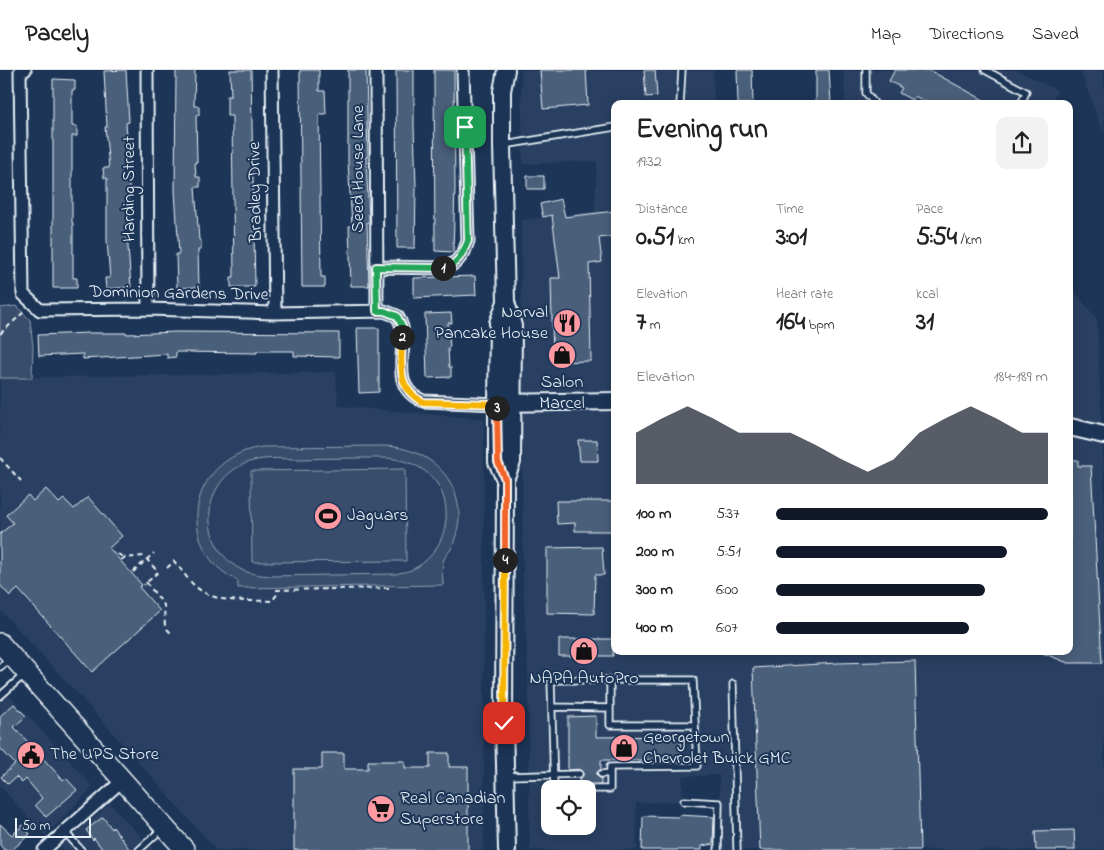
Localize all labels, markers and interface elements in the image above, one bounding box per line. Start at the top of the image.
text: Pacely [25,17,89,52]
text: Map [871,22,901,48]
text: Directions [929,22,1004,48]
text: Saved [1032,22,1079,48]
street label: Seed House Lane [346,104,372,233]
pin [444,106,486,148]
text: Evening run [636,110,768,151]
icon: arrive [451,113,479,141]
button: share [996,117,1048,169]
street label: Harding Street [117,136,144,242]
street label: Bradley Drive [242,140,270,244]
text: 19:32 [636,150,662,174]
text: Distance [636,199,688,220]
text: Time [776,199,804,220]
text: Pace [916,199,943,220]
text: 0.51 [636,220,674,256]
text: 3:01 [776,220,807,256]
text: 5:54 [916,220,957,256]
text: km [674,230,695,251]
text: /km [957,230,982,251]
pin: 1 [430,256,456,280]
text: 1 [441,258,446,279]
street label: Dominion Gardens Drive [88,279,270,309]
text: Elevation [636,284,687,305]
text: Heart rate [776,284,833,305]
text: kcal [916,284,938,305]
place label: Norval Pancake House [435,300,549,347]
text: 7 [636,305,646,341]
text: 164 [776,305,805,341]
text: 31 [916,305,934,341]
restaurant icon: Norval Pancake House [552,308,582,338]
text: m [646,315,661,336]
text: bpm [805,315,835,336]
pin: 2 [390,324,414,350]
text: 2 [399,327,406,348]
shop icon: Salon Marcel [547,340,577,370]
text: Elevation [636,365,695,389]
text: 184–189 m [993,365,1048,389]
place label: Salon Marcel [539,370,585,417]
pin: 3 [484,396,510,420]
text: 3 [495,398,500,419]
sports icon: Jaguars [313,501,343,531]
text: 100 m [636,502,671,526]
text: 5:37 [716,502,740,526]
place label: Jaguars [347,503,408,530]
text: 200 m [636,540,674,564]
text: 5:51 [716,540,741,564]
pin: 4 [492,548,518,572]
text: 4 [503,550,508,571]
text: 300 m [636,578,673,602]
text: 6:00 [716,578,738,602]
text: 400 m [636,616,673,640]
text: 6:07 [716,616,738,640]
shop icon: NAPA AutoPro [569,636,599,666]
place label: NAPA AutoPro [529,666,639,692]
pin [483,702,525,744]
icon: check [490,709,518,737]
place label: Georgetown Chevrolet Buick GMC [643,725,791,772]
shop icon: Georgetown Chevrolet Buick GMC [609,733,639,763]
public building icon: The UPS Store [16,740,46,770]
place label: The UPS Store [50,742,160,768]
map controls [541,780,596,835]
button: locate [541,780,596,835]
place label: Real Canadian Superstore [400,786,506,833]
supermarket icon: Real Canadian Superstore [366,794,396,824]
scale bar [15,815,91,838]
text: 50 m [22,816,50,837]

